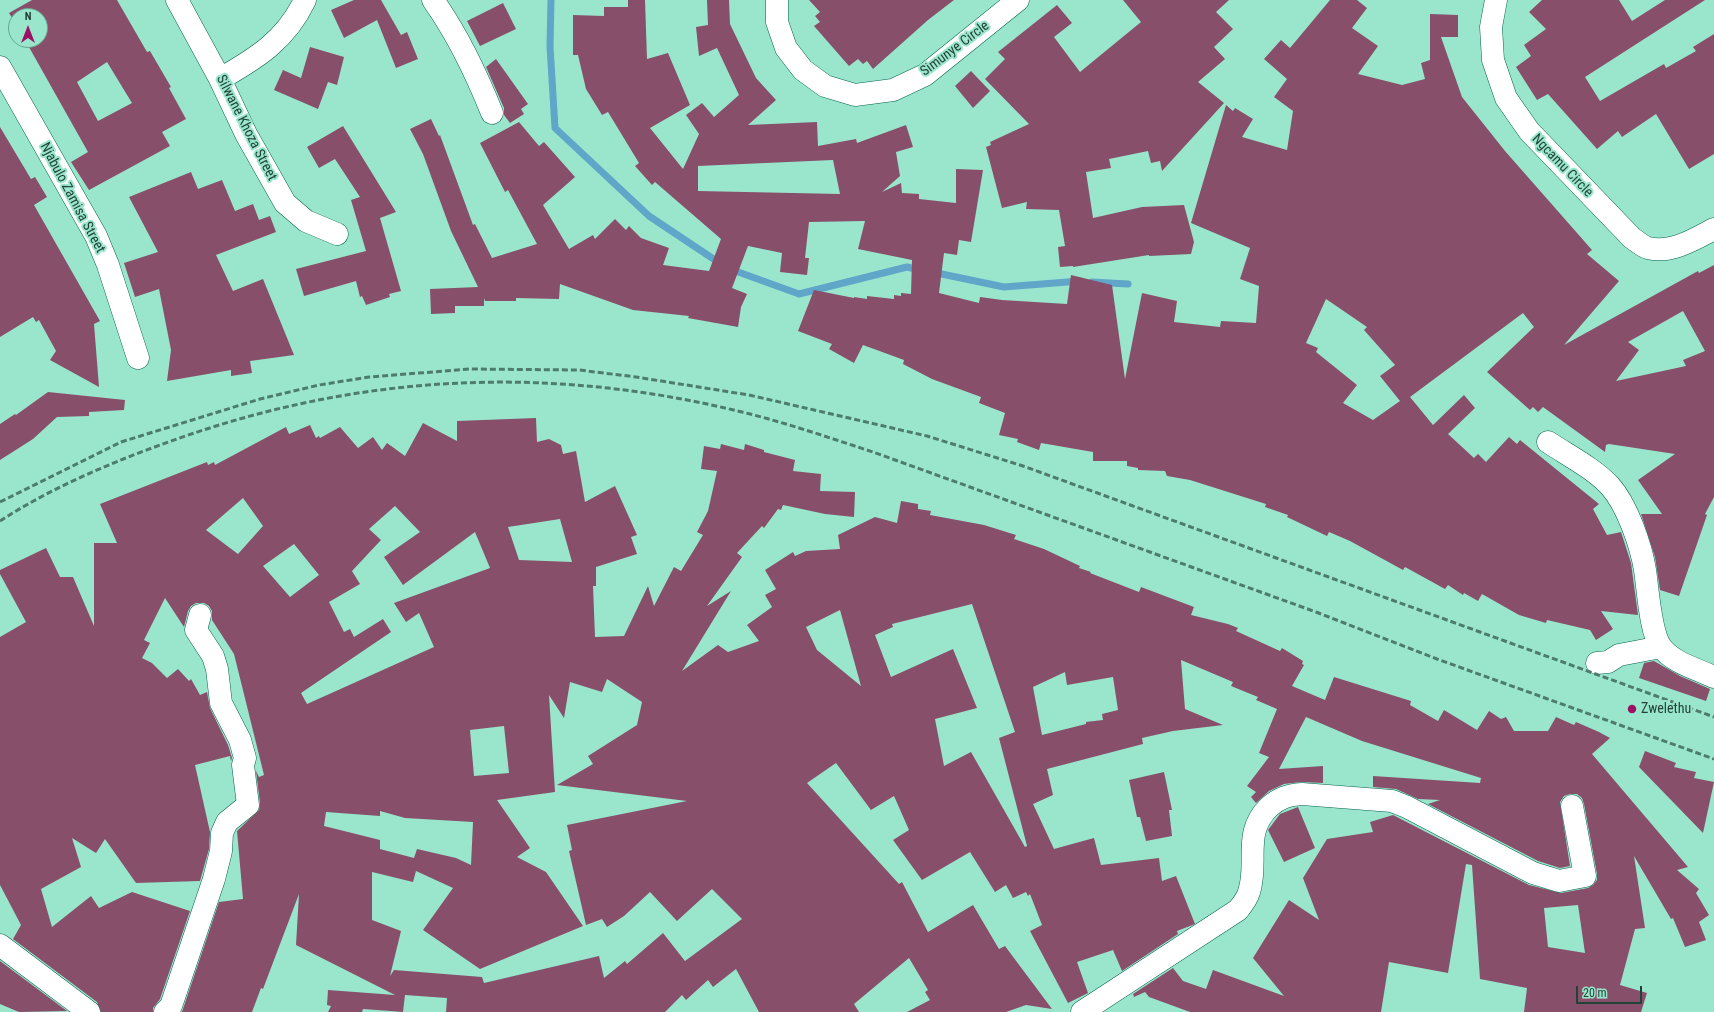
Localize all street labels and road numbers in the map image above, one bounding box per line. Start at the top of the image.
street label: Simunye Circle [917,18,993,80]
street label: Silwane Khoza Street [212,72,280,184]
street label: Ngcamu Circle [1528,131,1596,201]
street label: Njabulo Zamisa Street [36,140,108,256]

